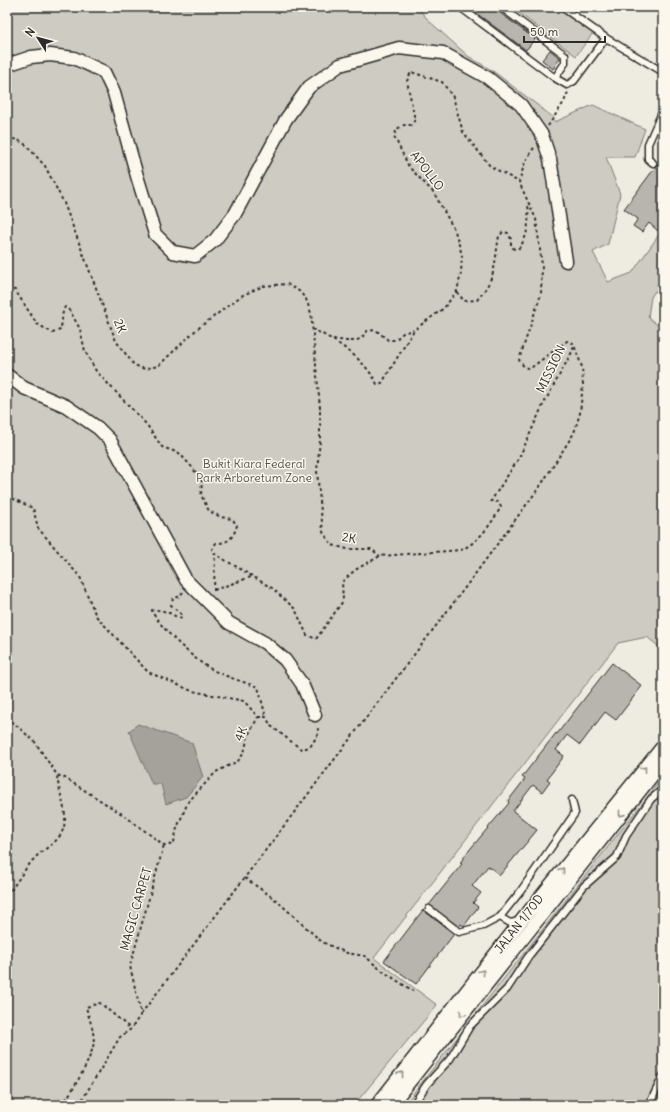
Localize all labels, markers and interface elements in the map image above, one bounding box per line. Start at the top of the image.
north arrow [18,18,58,58]
scale bar [524,18,605,44]
text: 50 m [530,24,559,39]
text: N [22,25,38,39]
street label: APOLLO [407,148,447,193]
street label: 2K [111,317,130,336]
street label: MISSION [533,343,568,395]
park label: Bukit Kiara Federal Park Arboretum Zone [196,456,312,485]
street label: 2K [341,529,358,546]
street label: 4K [231,724,250,743]
one-way arrow [639,766,646,774]
one-way arrow [619,809,626,816]
street label: MAGIC CARPET [117,866,155,952]
one-way arrow [558,868,565,875]
street label: JALAN 1/70D [491,891,546,956]
one-way arrow [477,969,484,976]
one-way arrow [460,1010,467,1017]
one-way arrow [397,1072,404,1079]

